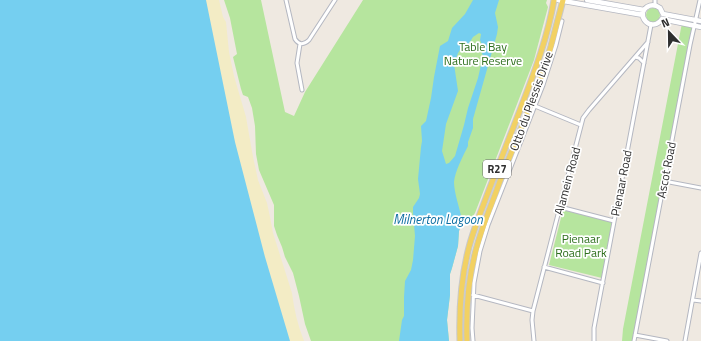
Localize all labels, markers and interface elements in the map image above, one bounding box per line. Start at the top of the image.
north arrow [649,12,689,52]
text: N [659,14,672,32]
park label: Table Bay Nature Reserve [444,37,522,70]
street label: Otto du Plessis Drive [504,48,558,154]
street label: Ascot Road [651,140,681,200]
street label: Alamein Road [549,145,585,217]
street label: Pienaar Road [605,148,637,218]
road number: R27 [483,160,511,178]
water label: Milnerton Lagoon [393,209,483,229]
park label: Pienaar Road Park [555,229,607,262]

